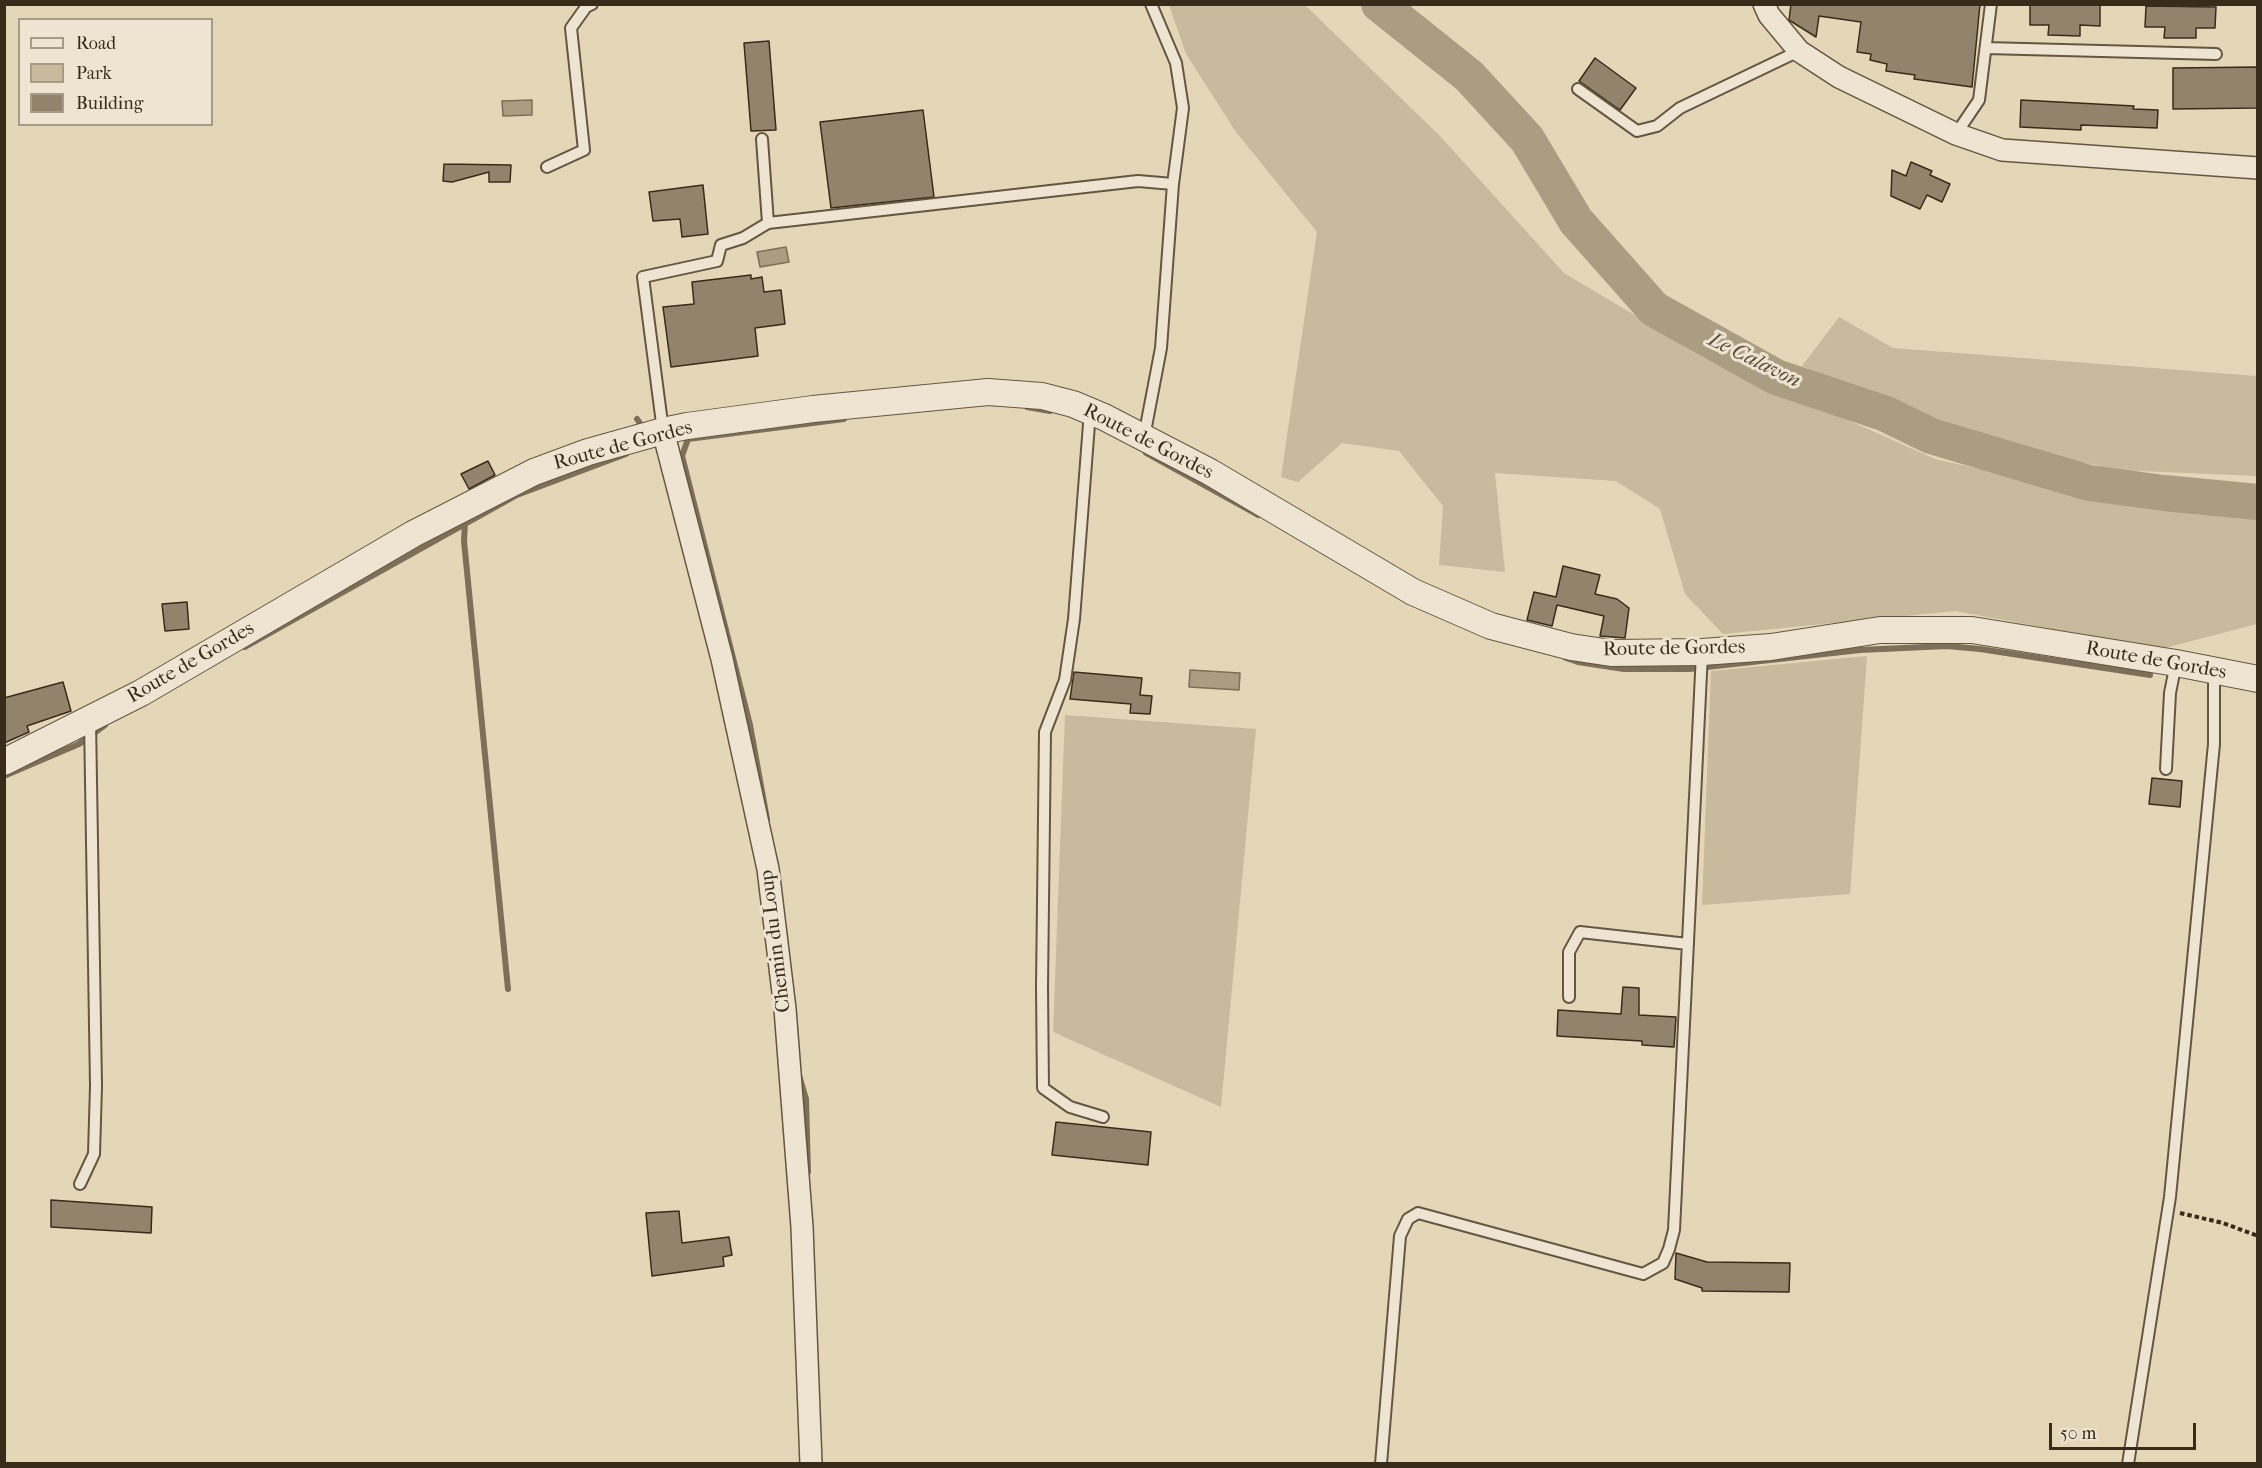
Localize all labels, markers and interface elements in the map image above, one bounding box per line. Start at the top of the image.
legend [18,18,213,126]
text: Road [76,33,116,54]
text: Park [76,63,112,84]
text: Building [76,93,143,114]
water label: Le Calavon [1704,328,1804,394]
street label: Route de Gordes [1079,399,1217,485]
street label: Route de Gordes [551,416,695,476]
street label: Route de Gordes [123,617,259,709]
street label: Route de Gordes [1603,636,1745,662]
street label: Route de Gordes [2084,637,2228,685]
street label: Chemin du Loup [755,868,797,1014]
scale bar [2052,1411,2199,1449]
text: 50 m [2060,1423,2096,1444]

